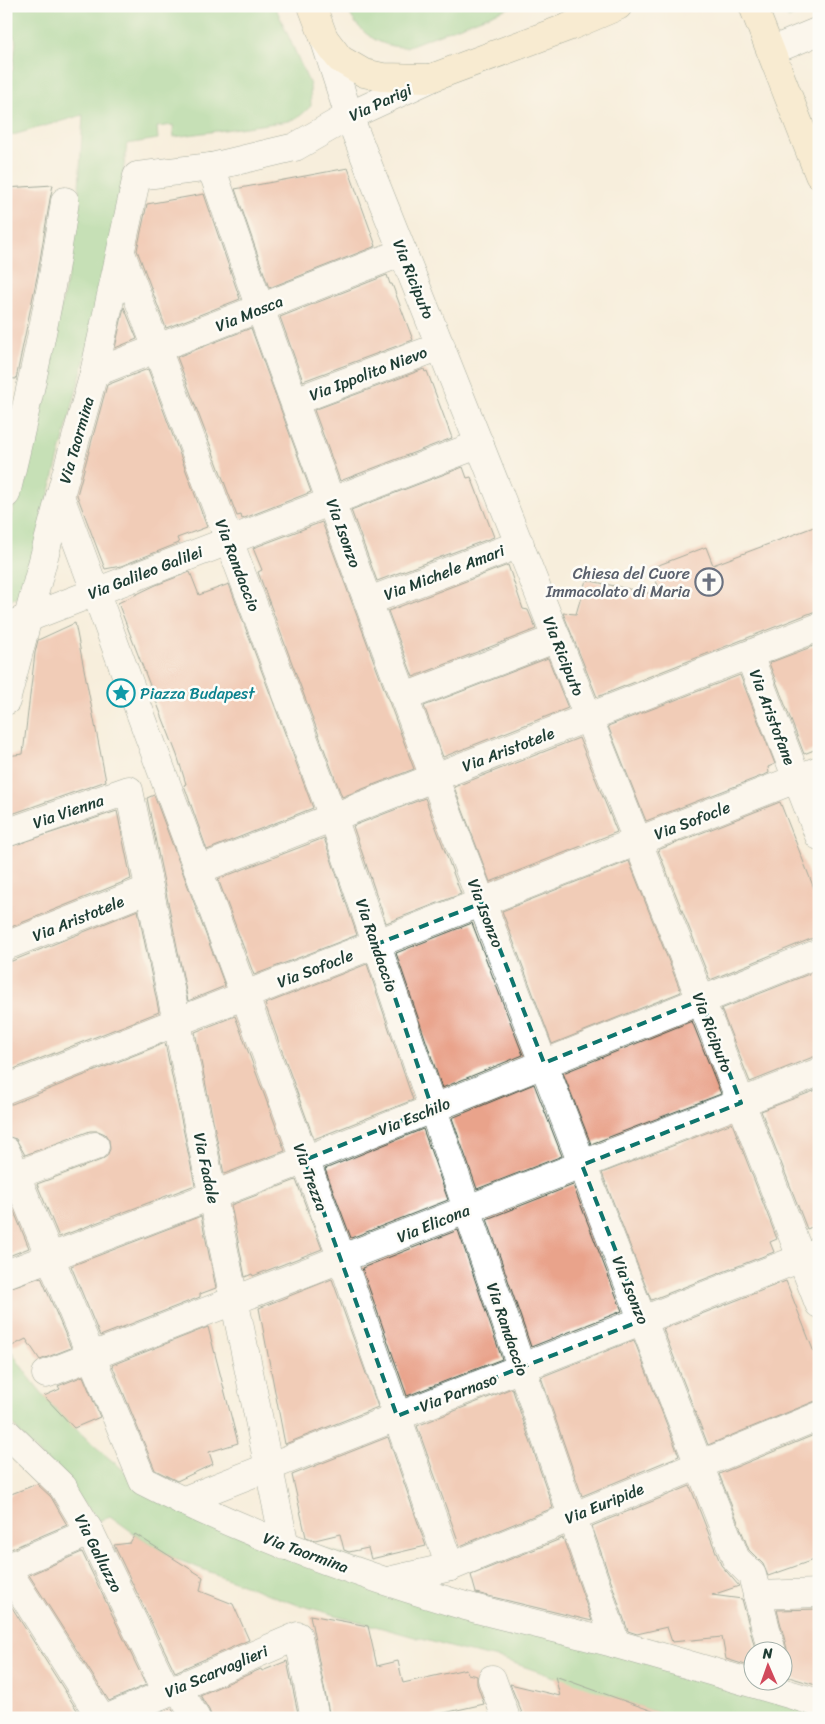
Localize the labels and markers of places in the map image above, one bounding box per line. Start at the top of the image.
place label: Chiesa del Cuore Immacolato di Maria [545,559,691,606]
church icon: Chiesa del Cuore Immacolato di Maria [694,567,724,597]
place icon: Piazza Budapest [106,678,136,708]
place label: Piazza Budapest [140,679,255,708]

